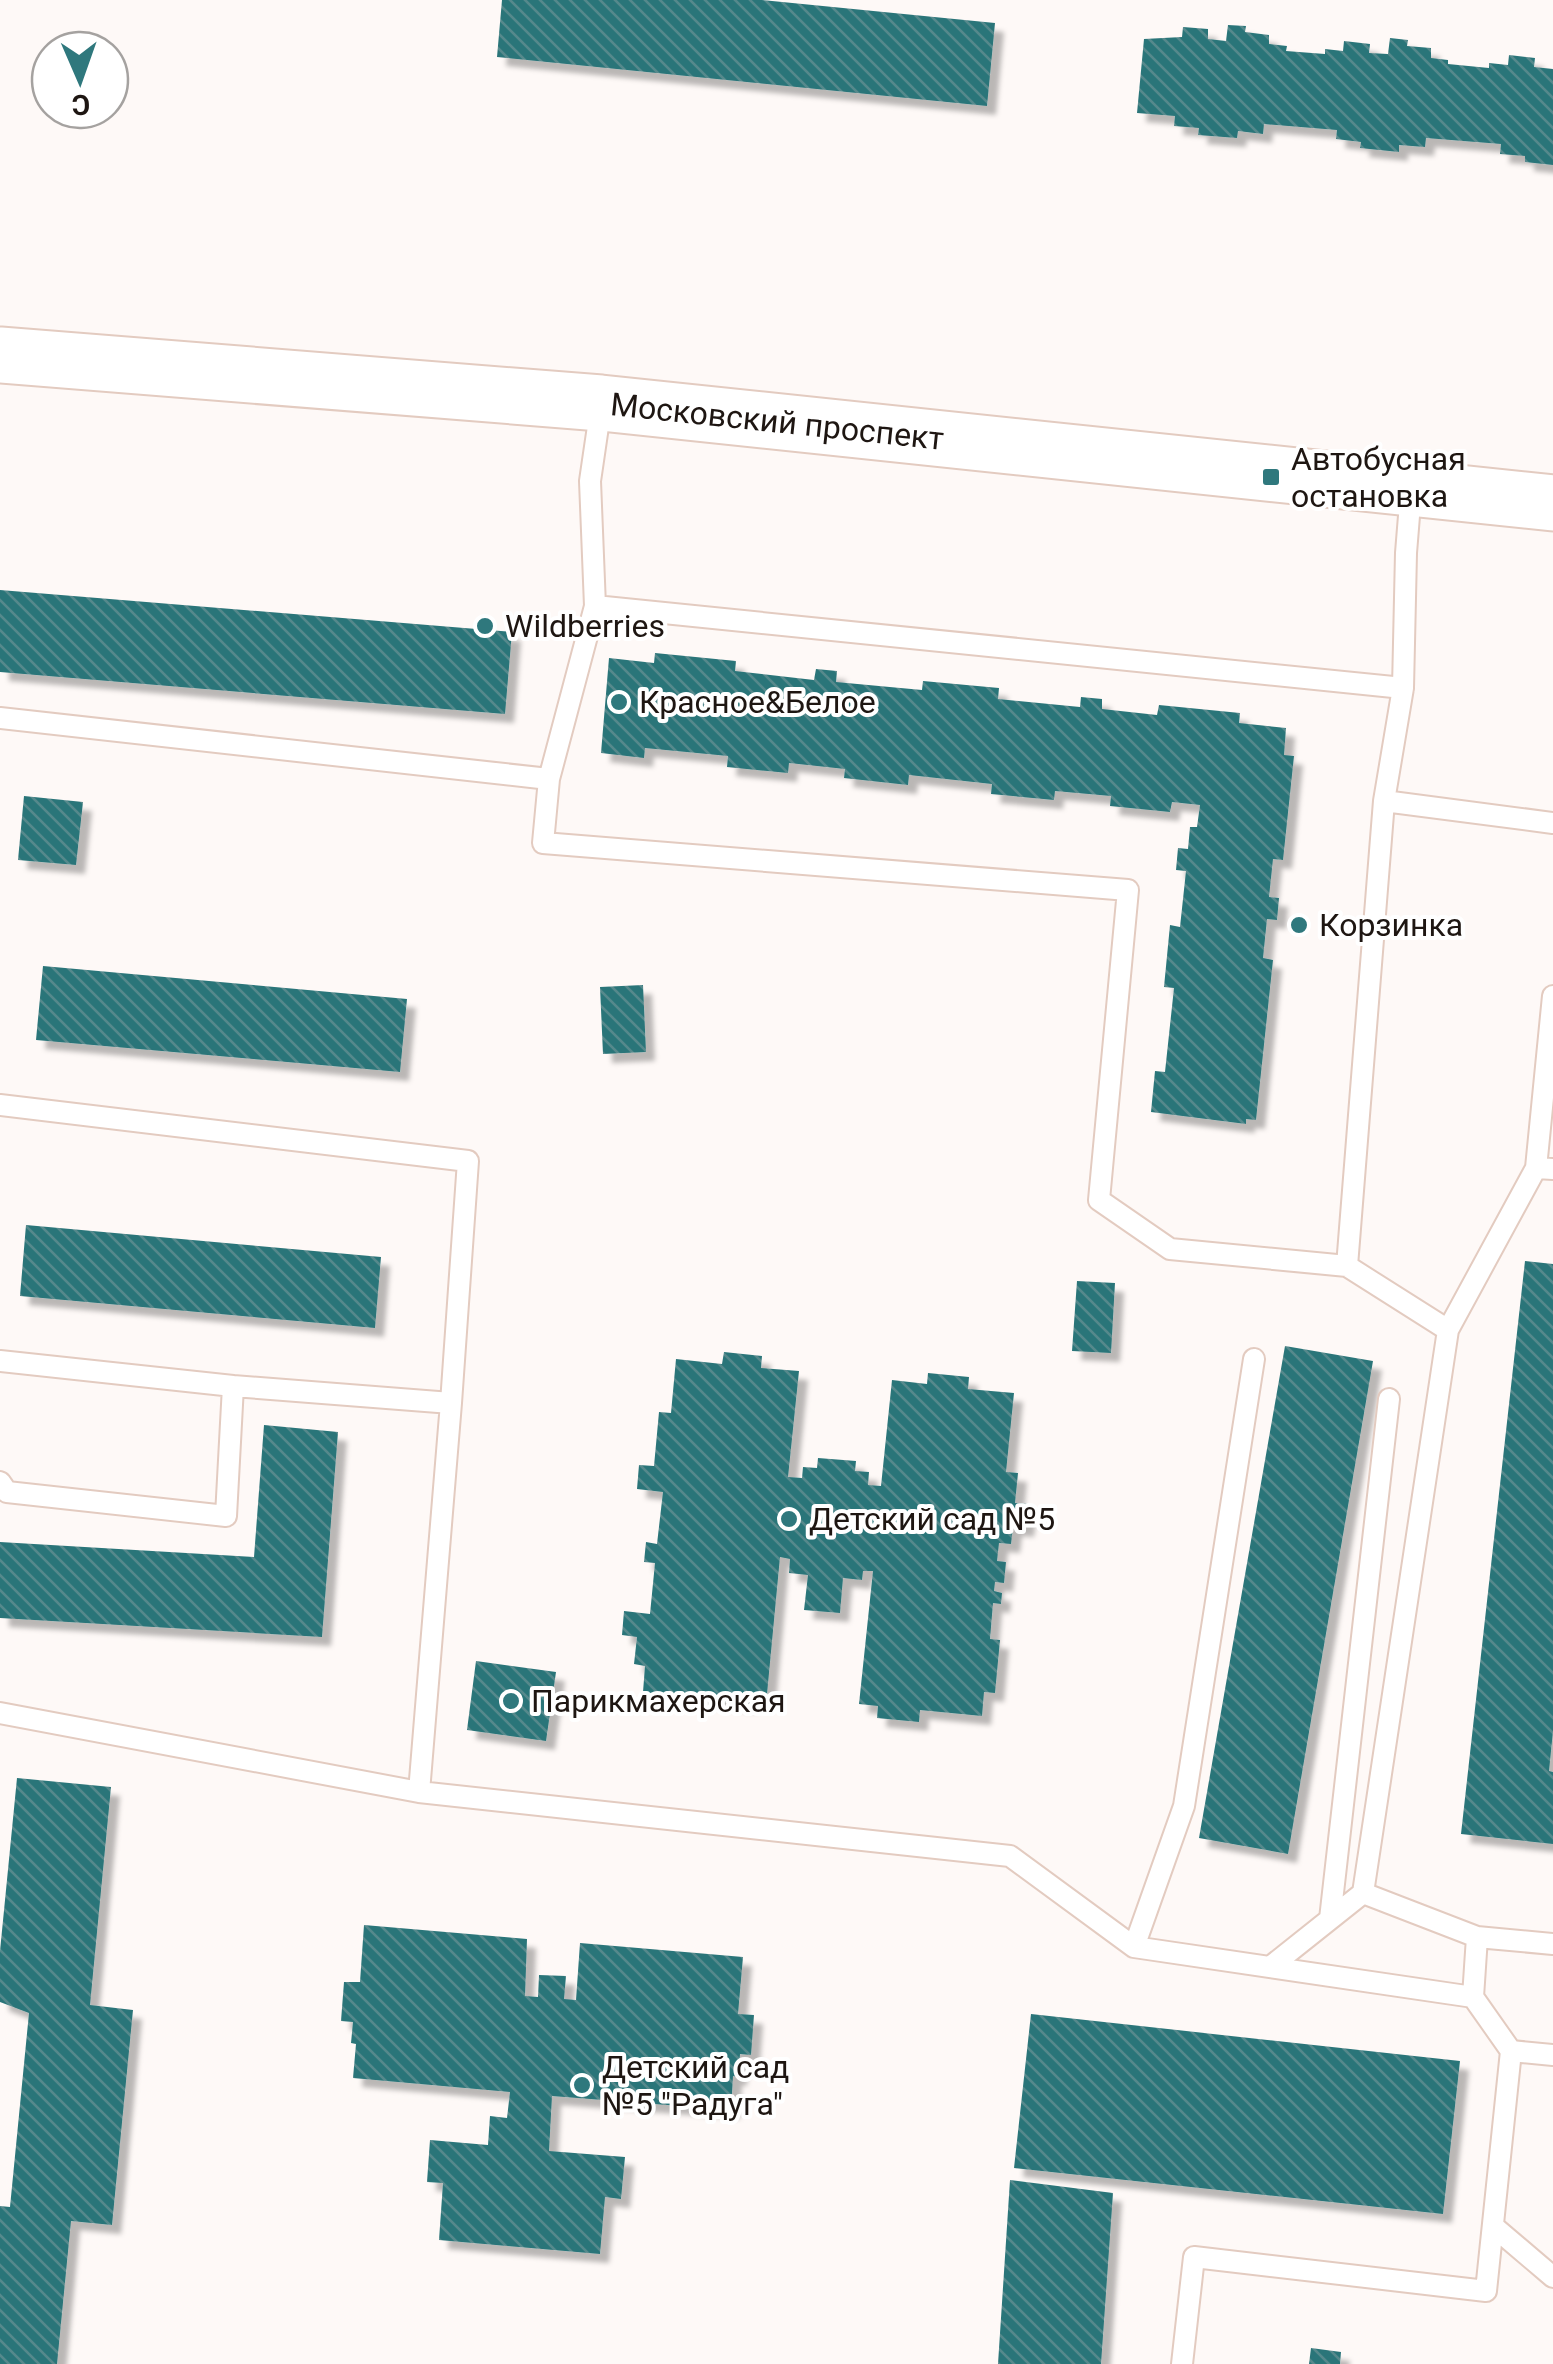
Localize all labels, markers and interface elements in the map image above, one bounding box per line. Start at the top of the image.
north arrow [30,30,130,130]
text: С [71,88,91,121]
street label: Московский проспект [609,385,946,458]
place label: Автобусная остановка [1291,440,1466,515]
marker: Автобусная остановка [1260,466,1282,488]
place label: Wildberries [505,607,665,645]
marker: Wildberries [474,615,496,637]
place label: Красное&Белое [639,683,876,721]
marker: Красное&Белое [608,691,630,713]
place label: Корзинка [1319,906,1463,944]
marker: Корзинка [1288,914,1310,936]
place label: Детский сад №5 [809,1500,1055,1538]
marker: Детский сад №5 [778,1508,800,1530]
place label: Парикмахерская [531,1682,786,1720]
marker: Парикмахерская [500,1690,522,1712]
place label: Детский сад №5 "Радуга" [602,2048,789,2123]
marker: Детский сад №5 "Радуга" [571,2074,593,2096]

